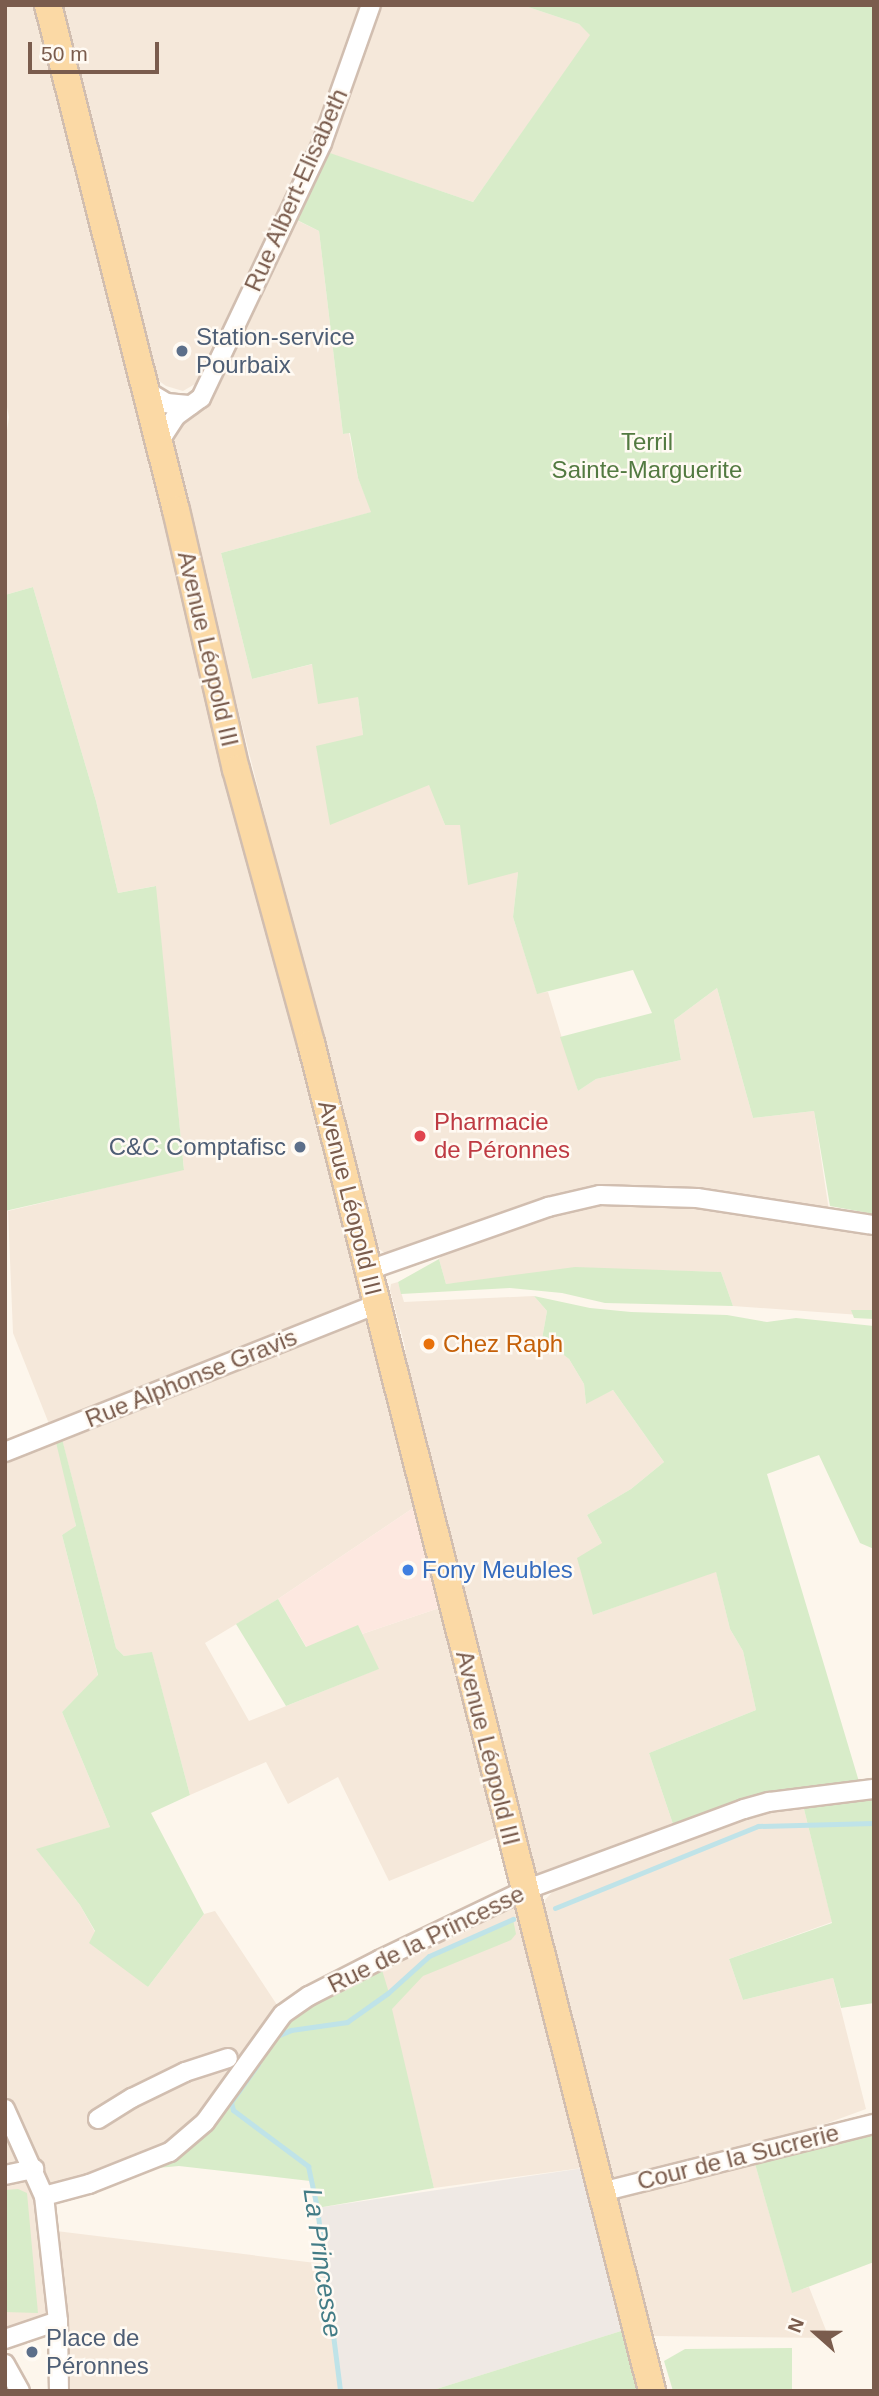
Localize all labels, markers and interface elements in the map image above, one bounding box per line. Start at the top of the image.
scale bar [32,28,163,72]
text: 50 m [41,42,88,65]
street label: Rue Albert-Elisabeth [238,84,354,296]
place label: Station-service Pourbaix [196,323,355,379]
marker: Station-service Pourbaix [174,343,190,359]
park label: Terril Sainte-Marguerite [552,428,742,484]
street label: Avenue Léopold III [172,548,244,750]
street label: Avenue Léopold III [312,1098,388,1298]
place label: Pharmacie de Péronnes [434,1108,570,1164]
marker: Pharmacie de Péronnes [412,1128,428,1144]
place label: C&C Comptafisc [109,1133,286,1161]
marker: C&C Comptafisc [292,1139,308,1155]
street label: Rue Alphonse Gravis [80,1322,302,1434]
place label: Chez Raph [443,1330,563,1358]
marker: Chez Raph [421,1336,437,1352]
place label: Fony Meubles [422,1556,573,1584]
marker: Fony Meubles [400,1562,416,1578]
street label: Avenue Léopold III [450,1648,526,1848]
street label: Rue de la Princesse [323,1879,529,1999]
street label: Cour de la Sucrerie [634,2118,842,2196]
water label: La Princesse [296,2186,348,2340]
north arrow [781,2298,851,2368]
text: N [784,2315,808,2335]
place label: Place de Péronnes [46,2324,149,2380]
marker: Place de Péronnes [24,2344,40,2360]

